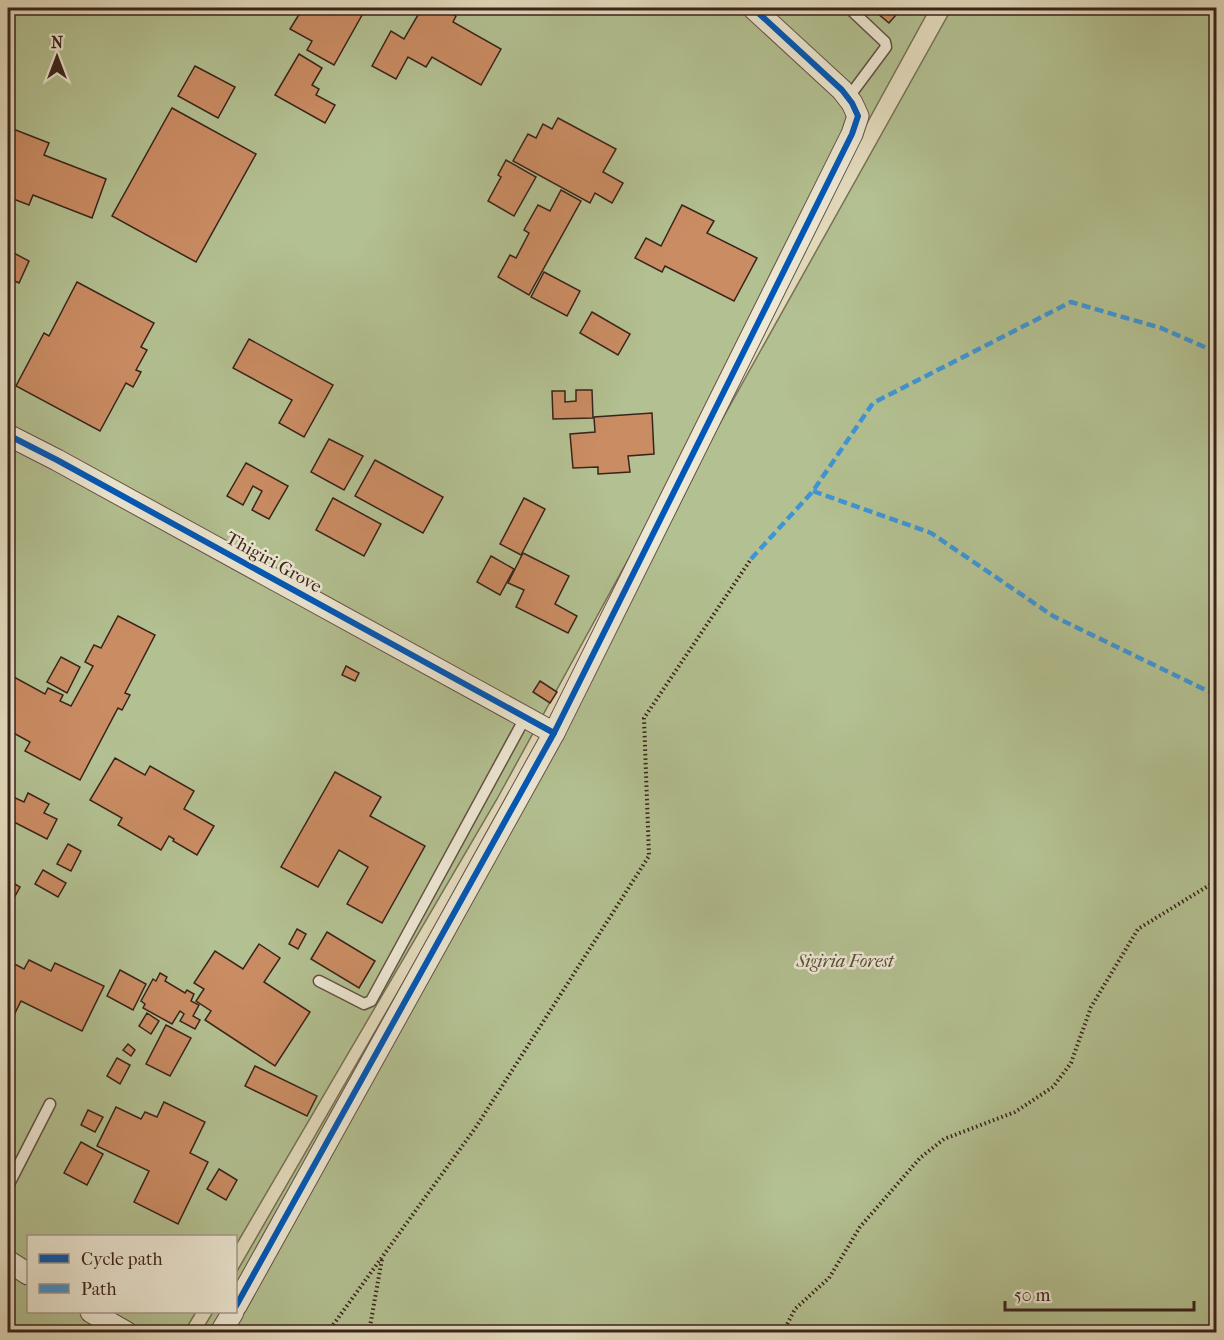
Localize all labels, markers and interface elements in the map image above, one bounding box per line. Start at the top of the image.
north arrow [27,27,87,87]
text: N [51,33,64,52]
street label: Thigiri Grove [222,527,325,597]
park label: Sigiria Forest [795,951,895,972]
legend [27,1235,237,1313]
text: Cycle path [81,1249,162,1270]
scale bar [1005,1274,1194,1312]
text: Path [81,1279,117,1300]
text: 50 m [1014,1285,1051,1306]

